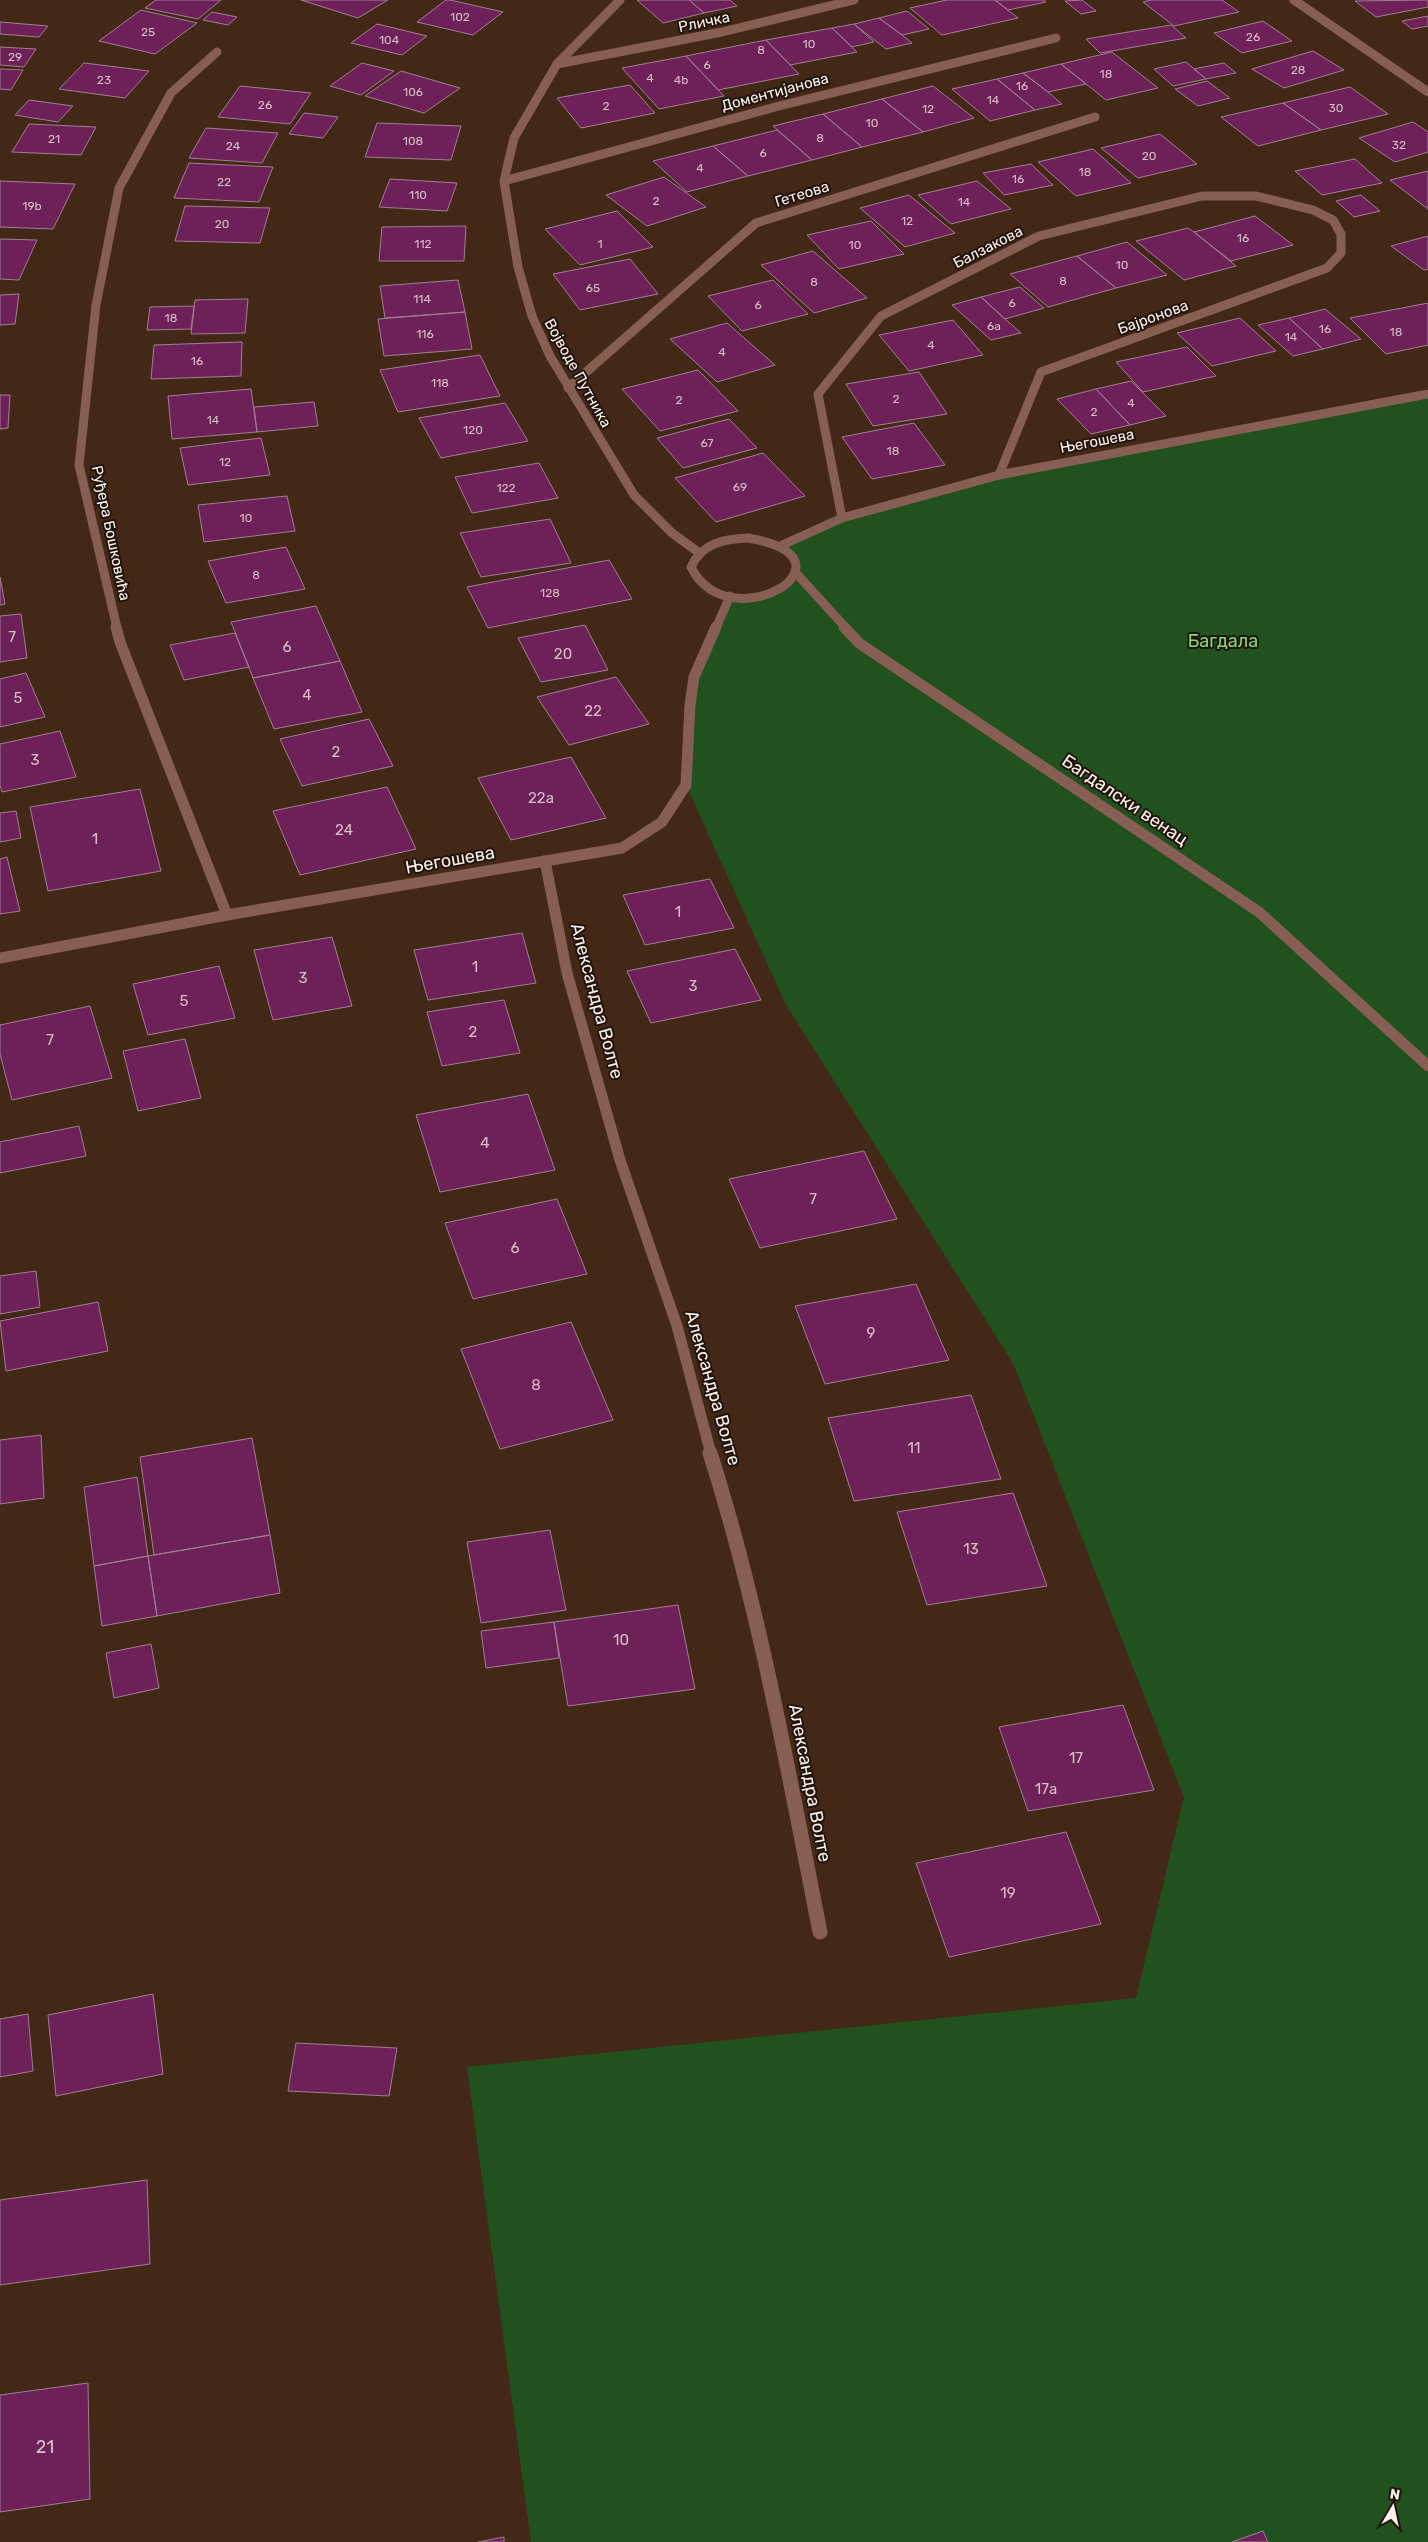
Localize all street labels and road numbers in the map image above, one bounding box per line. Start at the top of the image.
street label: Рличка [677,8,731,36]
street label: Доментијанова [719,69,831,115]
street label: Гетеова [773,177,831,211]
street label: Балзакова [950,222,1026,272]
street label: Бајронова [1115,296,1191,338]
street label: Војводе Путника [541,315,615,431]
street label: Његошева [1058,425,1136,457]
street label: Руђера Бошковића [88,464,134,602]
street label: Багдалски венац [1058,750,1192,850]
street label: Његошева [404,841,496,879]
street label: Александра Волте [566,921,628,1081]
street label: Александра Волте [680,1308,746,1468]
street label: Александра Волте [784,1702,836,1864]

